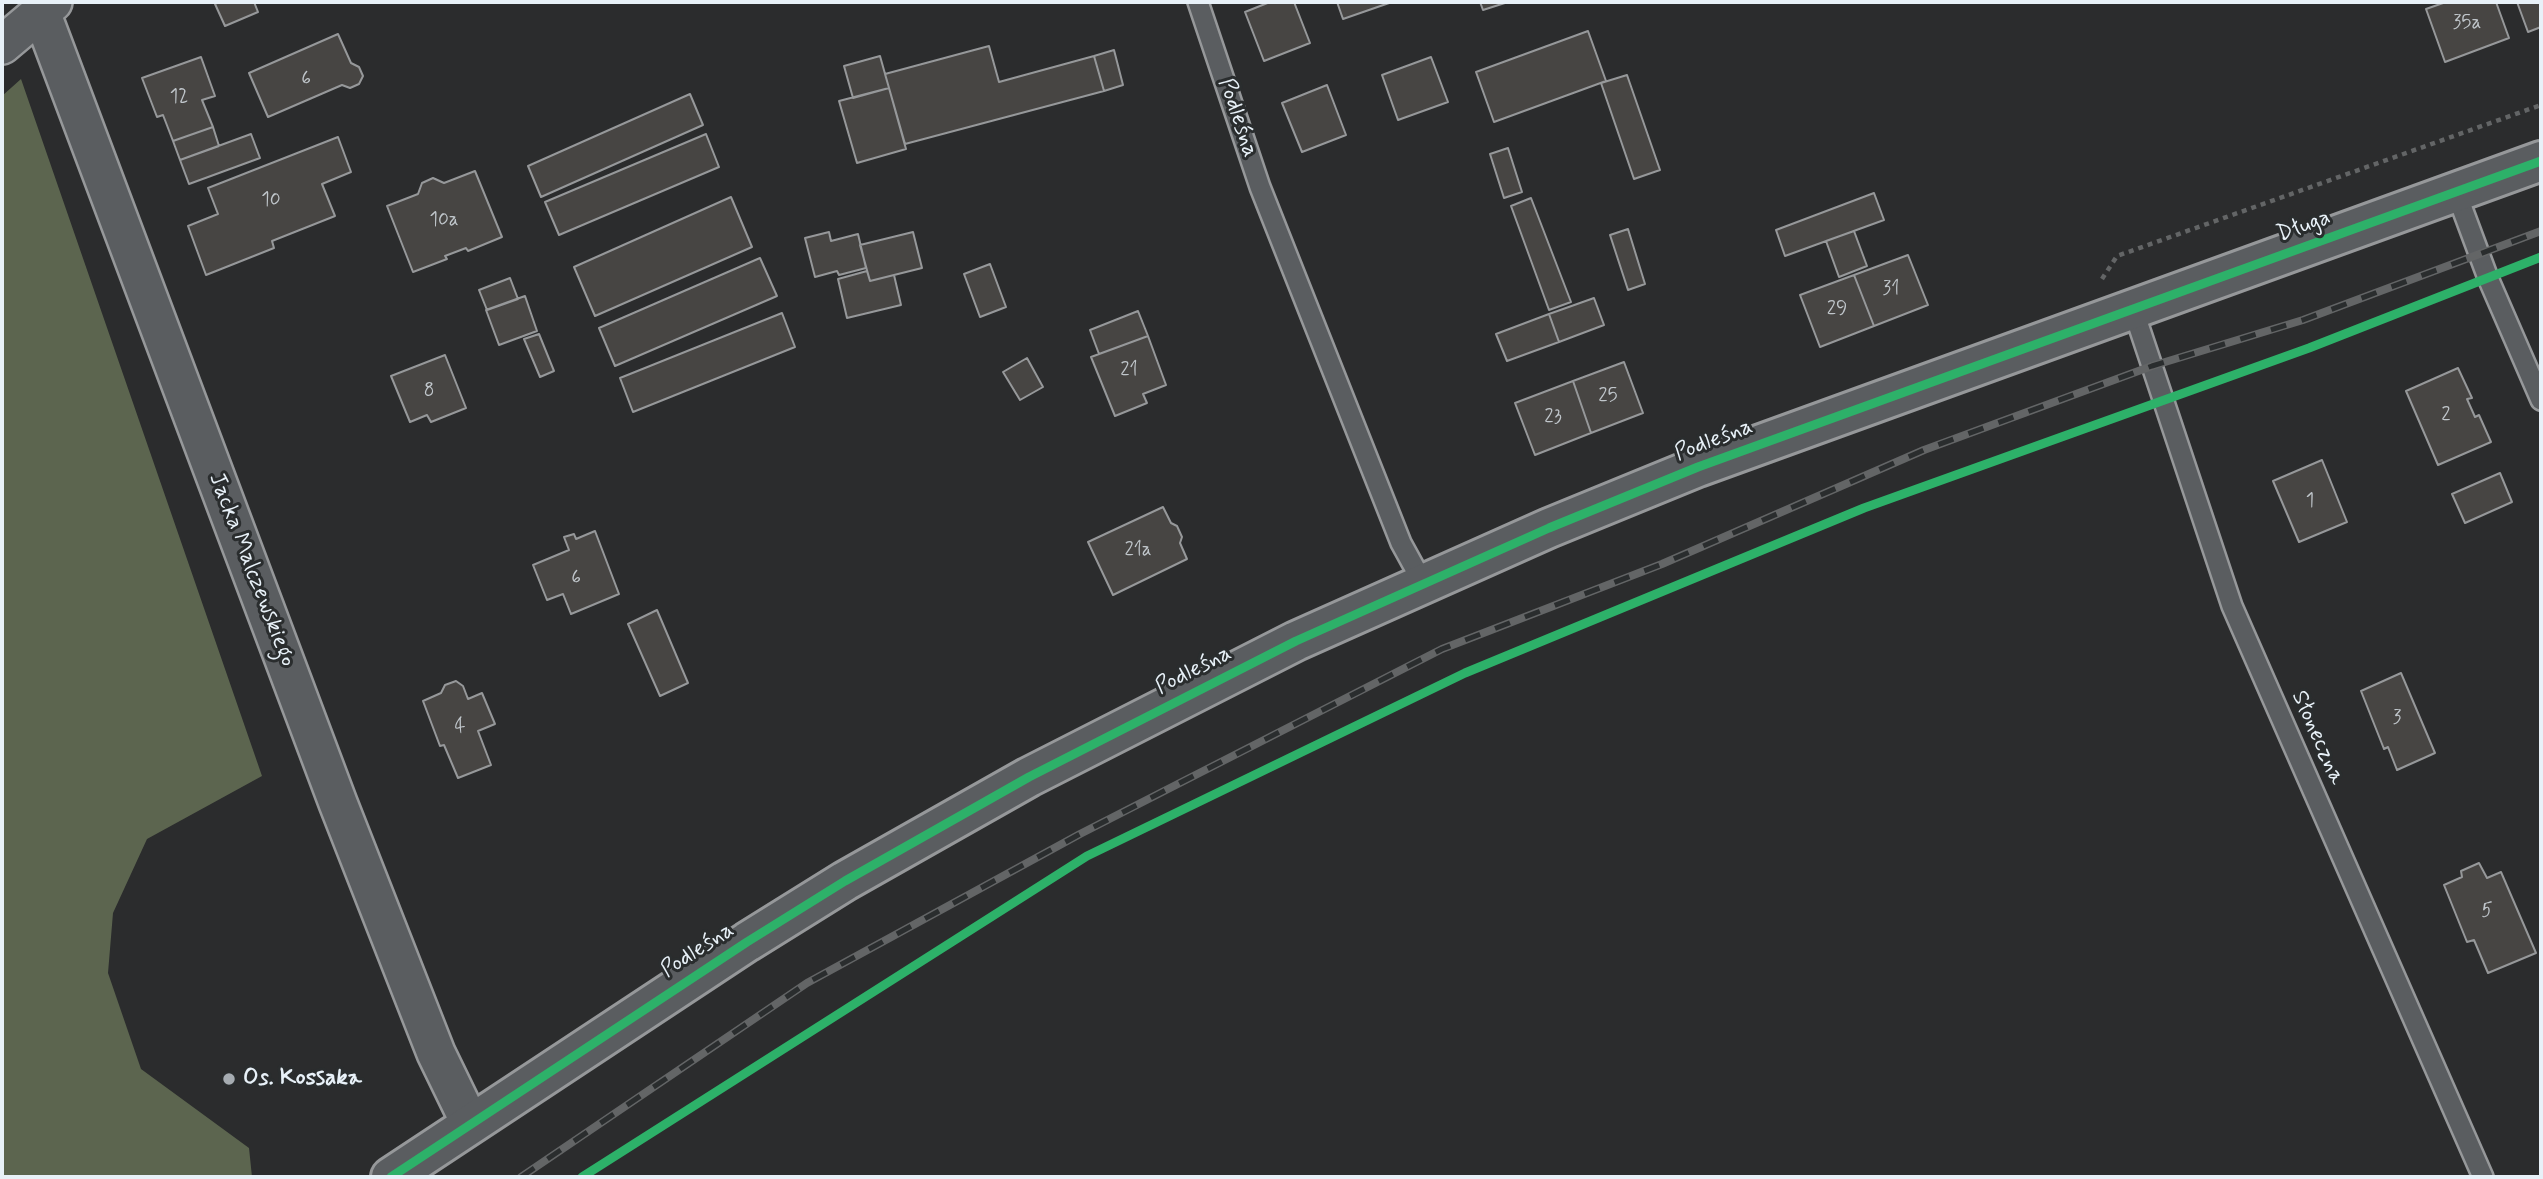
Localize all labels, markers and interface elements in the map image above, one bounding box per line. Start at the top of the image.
house number: 35a [2453,13,2481,35]
house number: 6 [301,69,311,91]
street label: Podleśna [1211,75,1263,161]
house number: 12 [170,87,188,109]
house number: 10 [261,190,281,212]
street label: Długa [2273,205,2335,249]
house number: 10a [429,210,459,232]
house number: 31 [1883,279,1899,301]
house number: 29 [1827,299,1847,321]
house number: 21 [1120,360,1138,382]
house number: 8 [424,381,434,403]
house number: 25 [1598,386,1618,408]
house number: 2 [2441,405,2451,427]
house number: 23 [1544,407,1562,429]
street label: Podleśna [1671,414,1757,468]
street label: Jacka Malczewskiego [201,469,301,671]
house number: 1 [2306,491,2314,513]
house number: 21a [1124,540,1152,562]
house number: 6 [571,568,581,590]
street label: Podleśna [1151,640,1237,702]
street label: Słoneczna [2284,687,2350,789]
house number: 3 [2393,708,2401,730]
house number: 4 [454,717,466,739]
house number: 5 [2481,901,2493,923]
street label: Podleśna [656,917,740,985]
place label: Os. Kossaka [243,1065,362,1093]
marker: Os. Kossaka [221,1071,237,1087]

